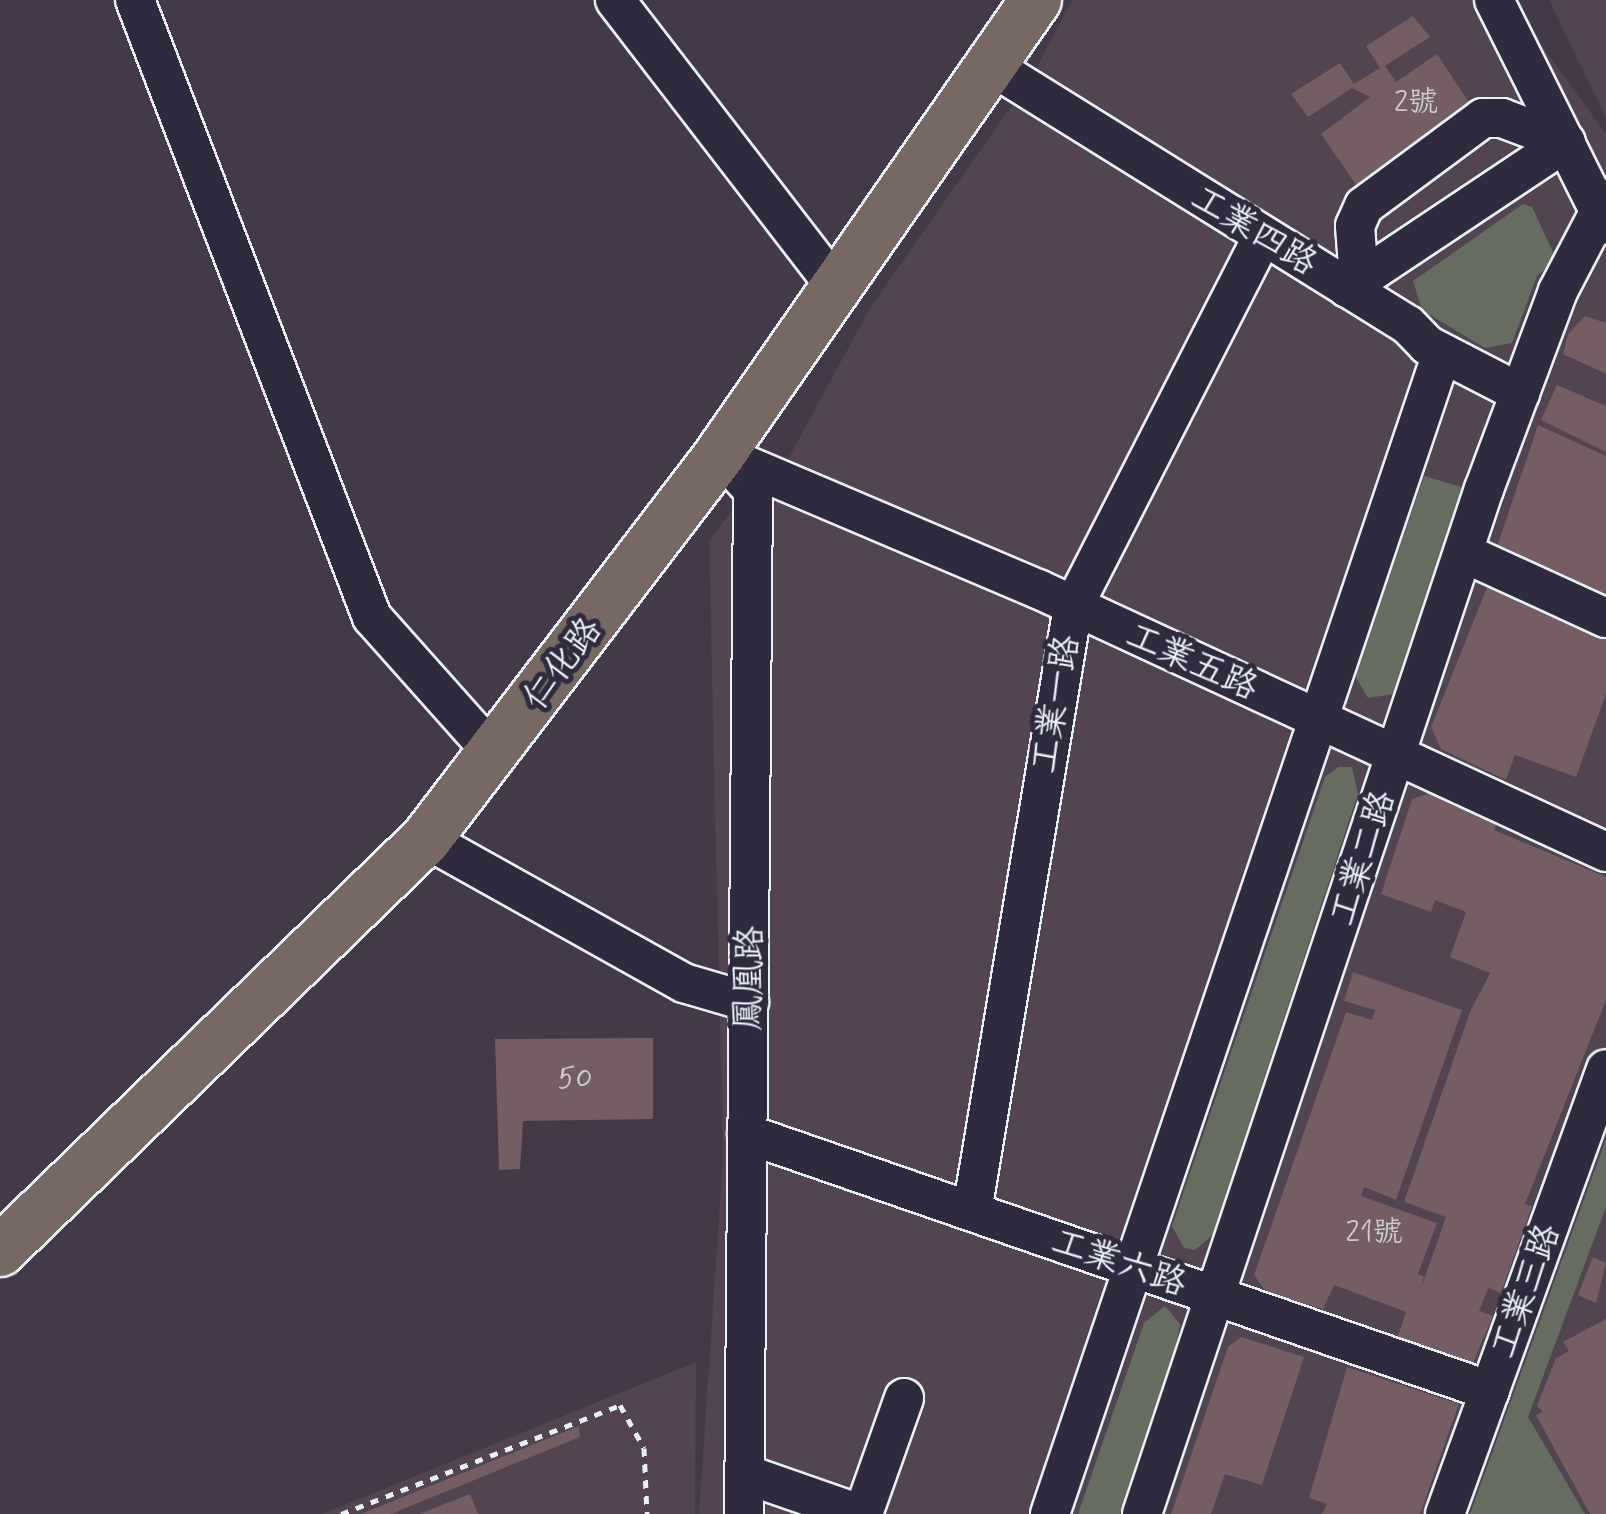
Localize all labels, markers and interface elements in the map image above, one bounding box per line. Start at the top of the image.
house number: 2號 [1394,85,1438,121]
street label: 工業四路 [1183,177,1325,285]
street label: 仁化路 [515,609,611,719]
street label: 工業五路 [1120,614,1264,710]
street label: 工業一路 [1023,631,1089,777]
street label: 工業二路 [1321,785,1405,931]
street label: 鳳凰路 [728,925,772,1031]
house number: 50 [557,1061,593,1097]
house number: 21號 [1345,1215,1403,1251]
street label: 工業三路 [1482,1218,1570,1364]
street label: 工業六路 [1046,1220,1192,1306]

